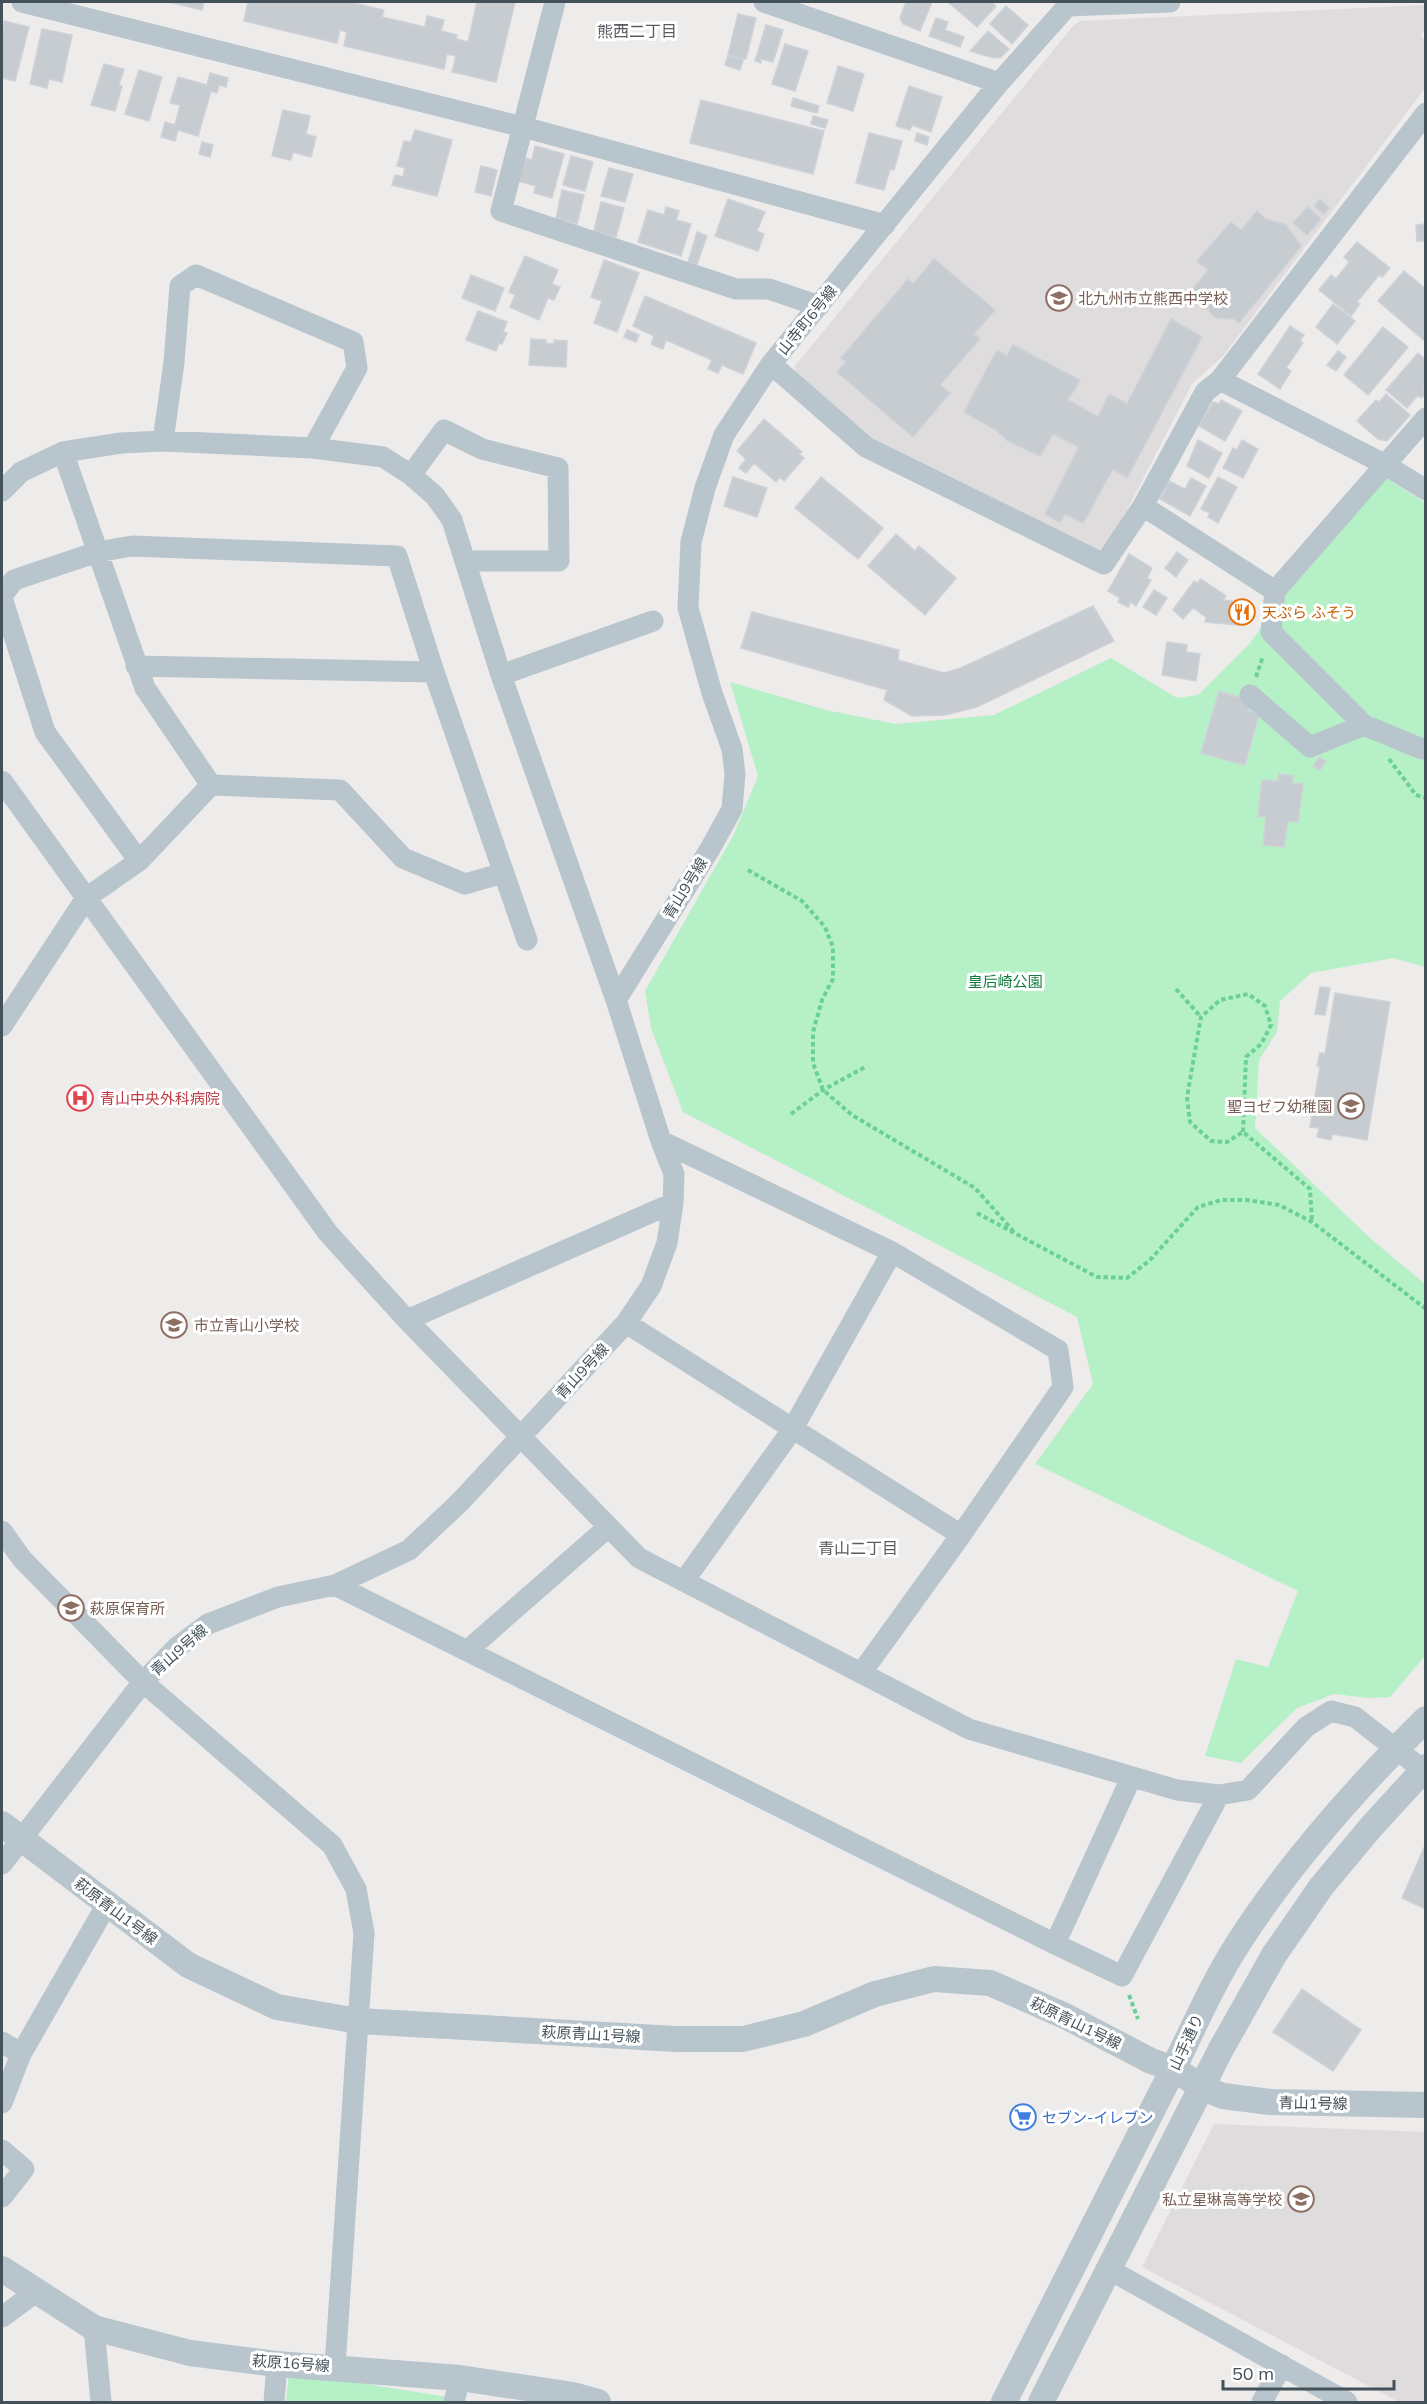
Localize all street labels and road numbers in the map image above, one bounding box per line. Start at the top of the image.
street label: 山寺町6号線 [773,281,841,359]
street label: 青山9号線 [659,854,711,922]
street label: 青山9号線 [552,1339,612,1403]
street label: 青山9号線 [147,1620,211,1680]
street label: 萩原青山1号線 [71,1874,161,1948]
street label: 萩原青山1号線 [1027,1993,1125,2053]
street label: 山手通り [1165,2011,1207,2073]
street label: 萩原青山1号線 [541,2022,641,2046]
street label: 青山1号線 [1278,2093,1348,2113]
street label: 萩原16号線 [251,2351,331,2375]

